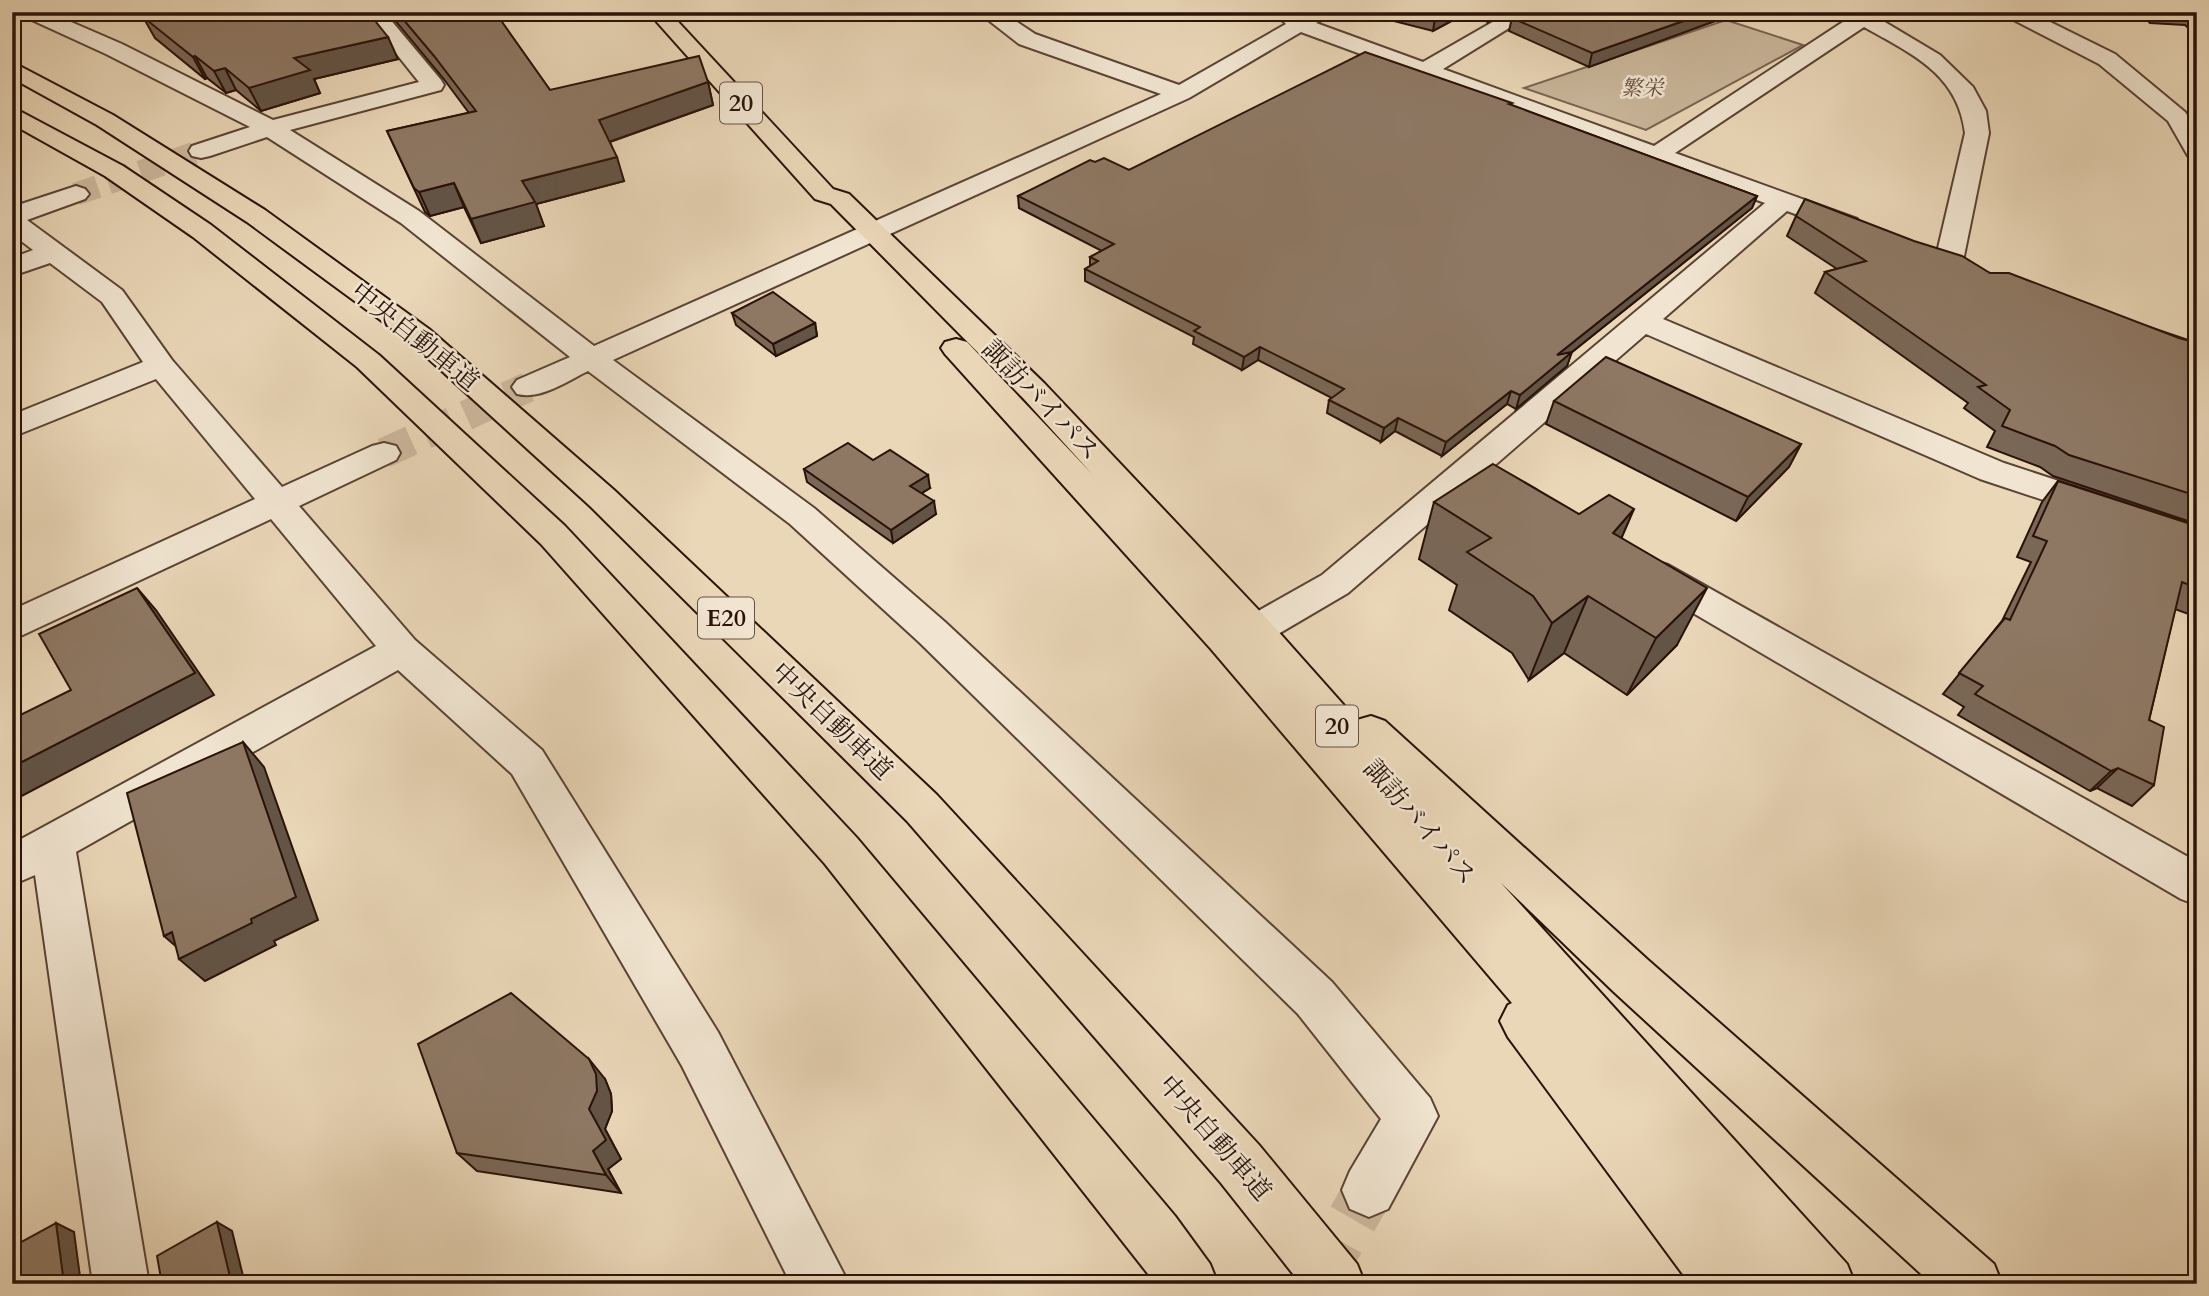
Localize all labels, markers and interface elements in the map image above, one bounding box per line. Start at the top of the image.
park label: 繁栄 [1621,74,1665,103]
road number: 20 [720,82,762,124]
street label: 中央自動車道 [343,274,487,400]
street label: 諏訪バイパス [974,332,1108,468]
road number: E20 [698,598,754,638]
street label: 中央自動車道 [764,654,900,788]
road number: 20 [1316,706,1358,746]
street label: 諏訪バイパス [1356,752,1484,892]
street label: 中央自動車道 [1151,1068,1279,1208]

